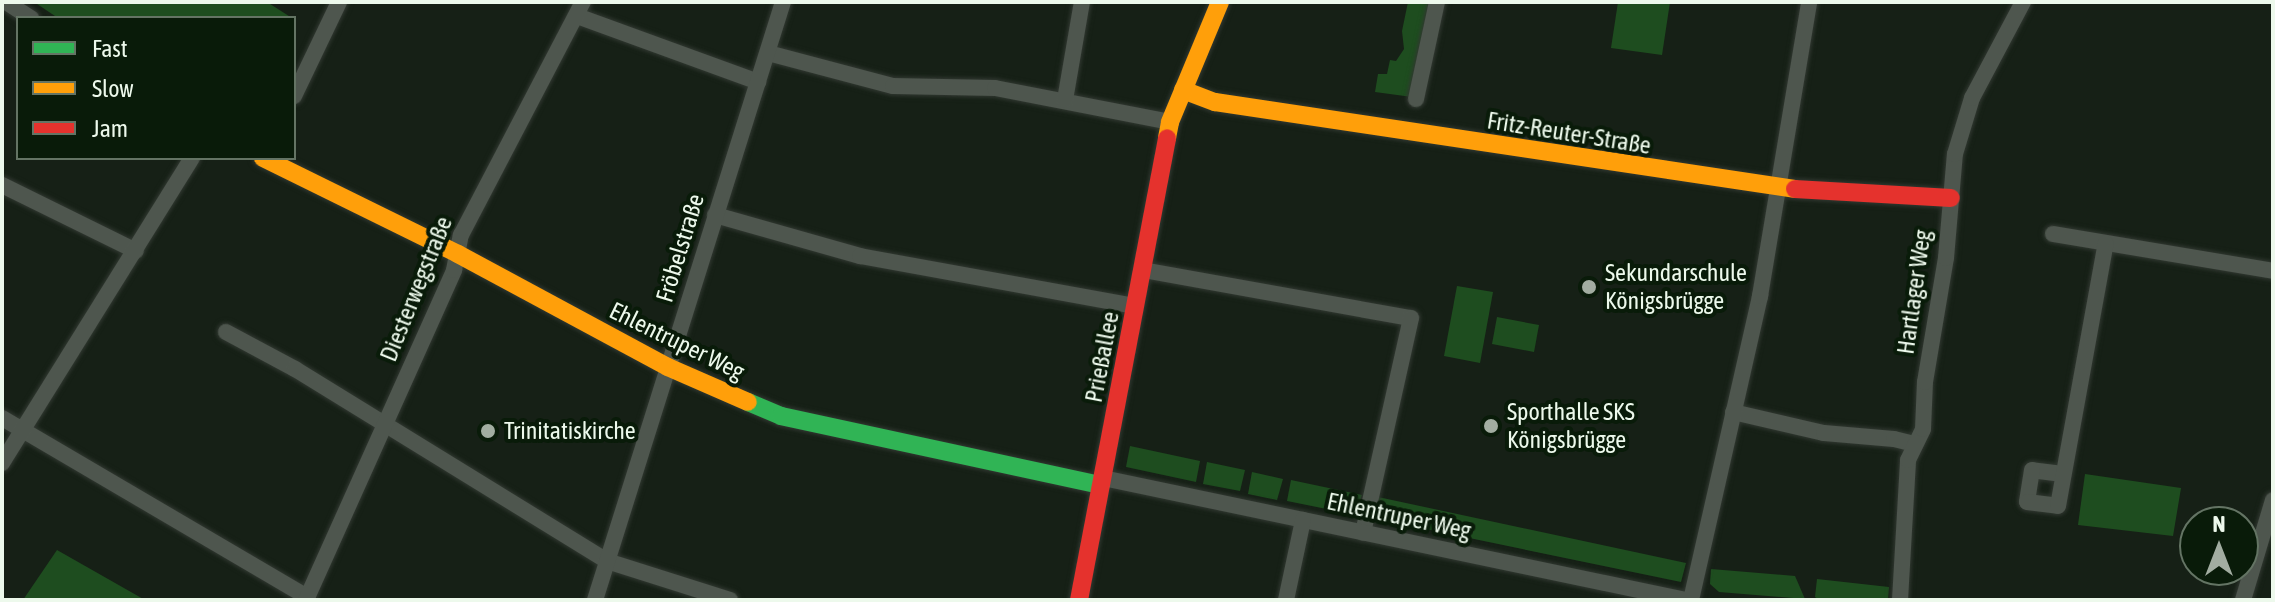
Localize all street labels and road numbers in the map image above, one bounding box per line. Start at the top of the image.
street label: Fritz-Reuter-Straße [1485,106,1653,160]
street label: Fröbelstraße [650,190,710,306]
street label: Diesterwegstraße [374,212,458,366]
street label: Hartlager Weg [1891,228,1937,356]
street label: Ehlentruper Weg [605,296,749,386]
street label: Prießallee [1079,309,1125,405]
street label: Ehlentruper Weg [1324,487,1474,545]

